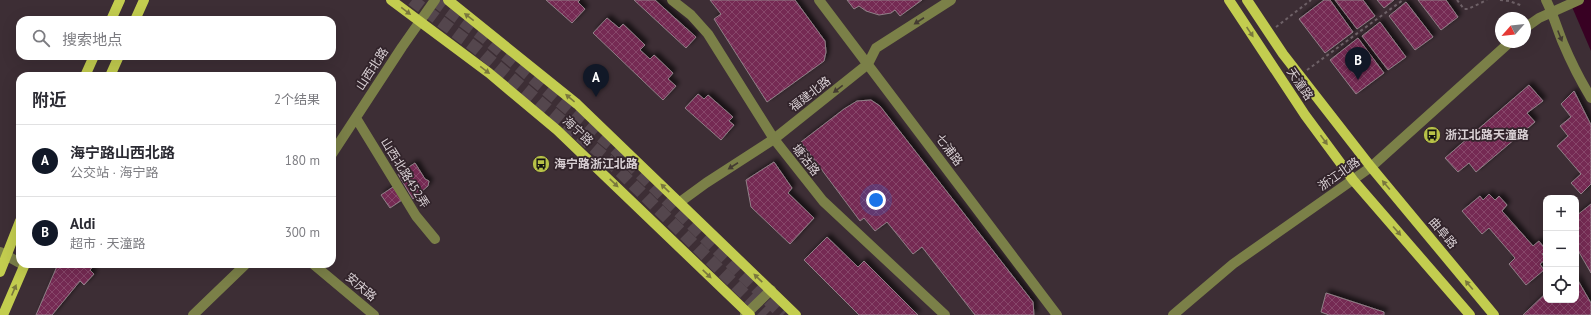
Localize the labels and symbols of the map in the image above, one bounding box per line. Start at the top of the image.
one-way arrow [400,6,411,15]
north arrow [1495,12,1531,48]
one-way arrow [464,13,475,21]
one-way arrow [913,17,924,25]
one-way arrow [1247,27,1254,38]
one-way arrow [1558,30,1564,42]
street label: 山西北路 [352,45,391,93]
pin: B [1345,47,1371,80]
pin: A [583,64,609,97]
street label: 天潼路 [1284,65,1317,103]
one-way arrow [479,66,490,74]
street label: 福建北路 [786,73,833,114]
one-way arrow [832,84,843,93]
one-way arrow [565,94,576,103]
street label: 海宁路 [560,113,597,148]
bus stop icon: 浙江北路天潼路 [1422,125,1442,145]
place label: 浙江北路天潼路 [1445,127,1529,142]
street label: 七浦路 [933,131,966,169]
street label: 山西北路452弄 [378,135,433,210]
one-way arrow [1319,135,1327,145]
street label: 塘沽路 [789,141,823,178]
bus stop icon: 海宁路浙江北路 [531,154,551,174]
street label: 浙江北路 [1315,154,1363,194]
place label: 海宁路浙江北路 [554,156,638,171]
one-way arrow [727,162,739,169]
one-way arrow [609,179,619,188]
one-way arrow [1381,180,1390,190]
one-way arrow [660,183,670,193]
your location [866,190,886,210]
street label: 曲阜路 [1426,214,1461,251]
one-way arrow [1392,226,1402,236]
street label: 安庆路 [343,269,380,304]
one-way arrow [703,269,712,278]
one-way arrow [753,273,763,283]
one-way arrow [1464,280,1473,290]
one-way arrow [11,285,17,296]

